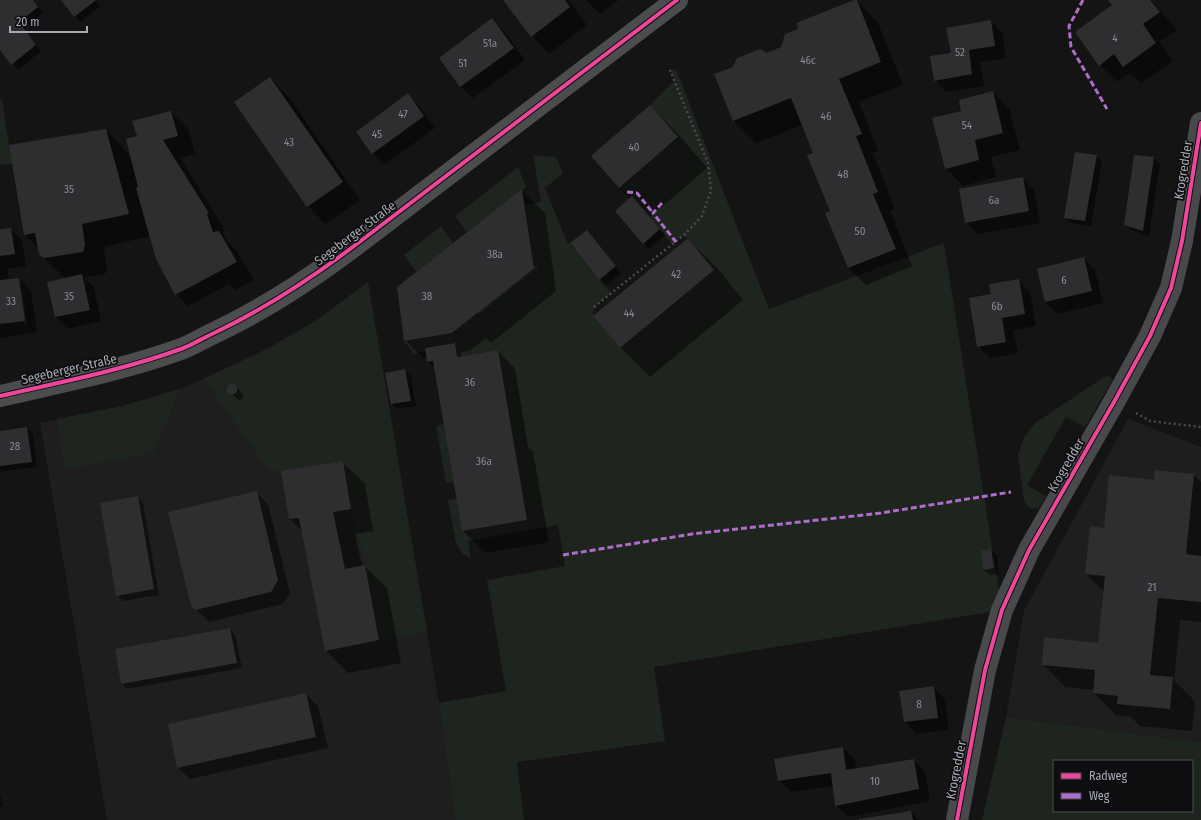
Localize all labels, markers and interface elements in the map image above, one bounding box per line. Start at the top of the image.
scale bar [10,8,87,34]
text: 20 m [16,15,40,29]
house number: 4 [1112,32,1118,45]
house number: 51a [483,37,497,50]
house number: 52 [955,46,965,59]
house number: 46c [800,54,816,67]
house number: 51 [459,57,467,70]
house number: 47 [398,108,408,121]
house number: 46 [821,110,832,123]
house number: 54 [962,119,973,132]
house number: 45 [372,128,382,141]
house number: 43 [284,136,294,149]
street label: Krogredder [1171,139,1195,201]
house number: 40 [628,141,640,154]
house number: 48 [838,168,849,181]
house number: 35 [64,183,74,196]
house number: 6a [989,194,999,207]
street label: Segeberger Straße [312,198,398,268]
house number: 50 [855,225,866,238]
house number: 38a [487,248,503,261]
house number: 42 [671,268,681,281]
house number: 6 [1061,274,1067,287]
house number: 35 [64,290,74,303]
house number: 38 [422,290,433,303]
house number: 33 [6,295,16,308]
house number: 6b [991,300,1003,313]
house number: 44 [624,307,635,320]
street label: Segeberger Straße [20,351,118,387]
house number: 36 [465,376,476,389]
street label: Krogredder [1045,435,1088,495]
house number: 28 [10,440,21,453]
house number: 36a [476,455,492,468]
house number: 21 [1148,581,1156,594]
house number: 8 [916,698,922,711]
street label: Krogredder [943,739,969,801]
legend [1053,760,1193,812]
text: Radweg [1089,769,1128,783]
house number: 10 [870,775,880,788]
text: Weg [1089,789,1110,803]

